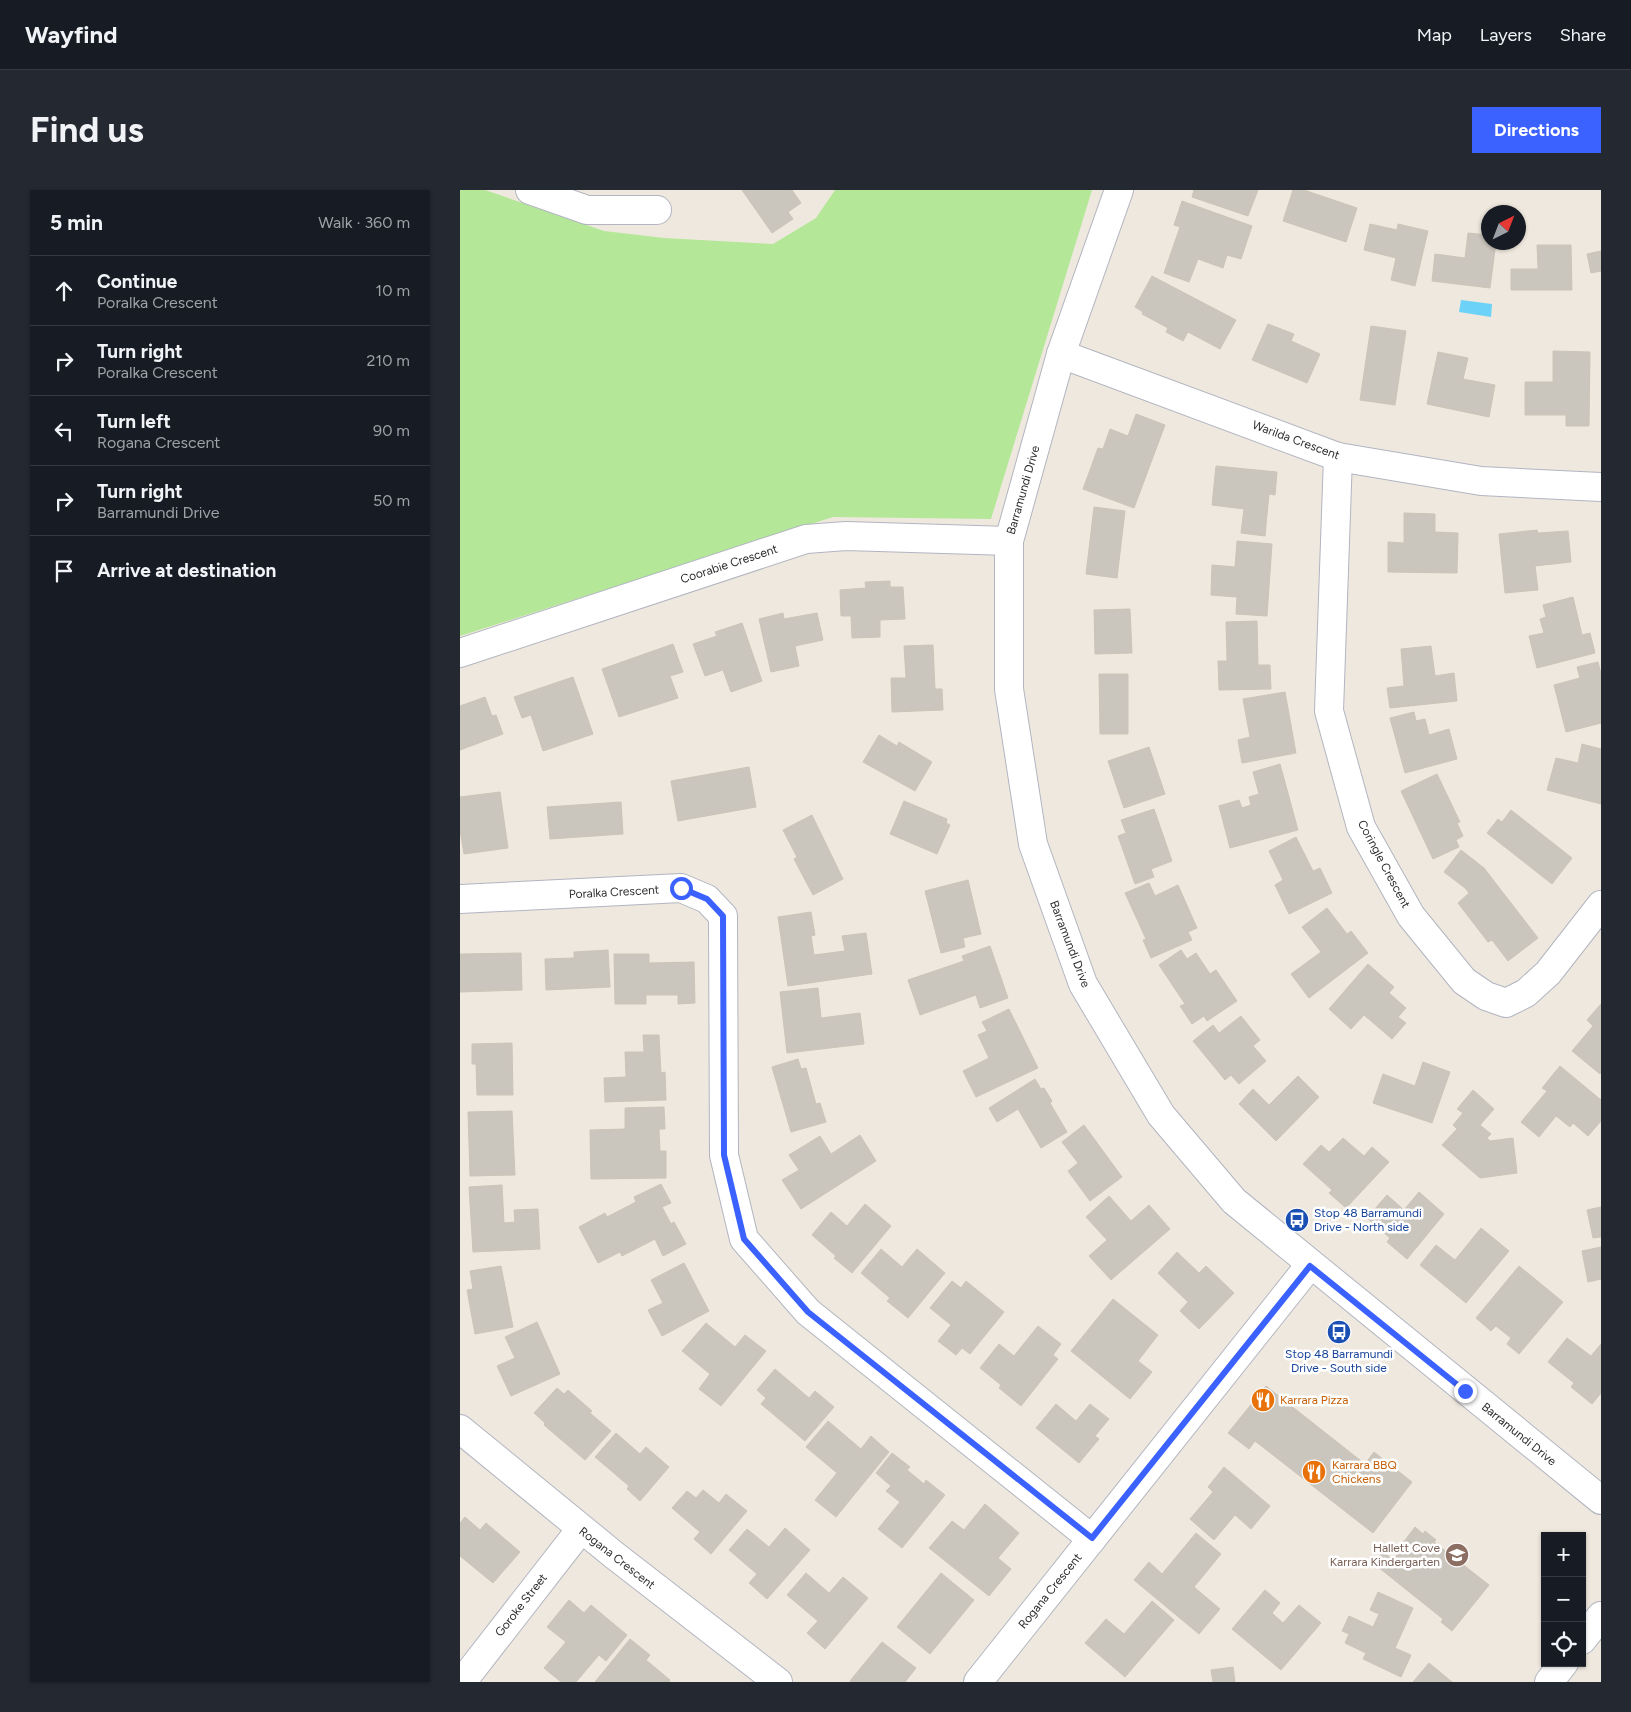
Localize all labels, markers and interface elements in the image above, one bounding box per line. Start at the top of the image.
text: Wayfind [25,20,118,49]
text: Map [1417,24,1452,46]
text: Layers [1480,24,1532,46]
text: Share [1560,24,1606,46]
button: Directions [1472,107,1601,153]
text: Find us [30,109,144,151]
north arrow [1481,205,1526,250]
text: 5 min [50,210,103,235]
text: Walk · 360 m [318,213,410,232]
text: Continue [97,270,177,293]
icon: ahead [50,277,78,305]
text: 10 m [376,281,410,300]
text: Poralka Crescent [97,293,218,312]
text: Turn right [97,340,183,363]
icon: right [50,347,78,375]
text: 210 m [367,351,410,370]
text: Poralka Crescent [97,363,218,382]
text: Turn left [97,410,171,433]
icon: left [50,417,78,445]
street label: Warilda Crescent [1250,418,1342,462]
text: 90 m [373,421,410,440]
text: Rogana Crescent [97,433,220,452]
street label: Barramundi Drive [1004,444,1043,536]
text: Turn right [97,480,183,503]
icon: right [50,487,78,515]
text: 50 m [373,491,410,510]
text: Barramundi Drive [97,503,219,522]
street label: Coorabie Crescent [679,542,780,586]
icon: arrive [50,557,78,585]
text: Arrive at destination [97,559,276,582]
street label: Coringle Crescent [1355,818,1413,911]
route start [670,877,693,900]
street label: Poralka Crescent [568,883,660,901]
street label: Barramundi Drive [1047,899,1093,990]
place label: Stop 48 Barramundi Drive - North side [1314,1206,1422,1234]
bus stop icon: Stop 48 Barramundi Drive - North side [1284,1207,1310,1233]
bus stop icon: Stop 48 Barramundi Drive - South side [1326,1319,1352,1345]
place label: Stop 48 Barramundi Drive - South side [1285,1347,1393,1375]
route end [1454,1380,1477,1403]
restaurant icon: Karrara Pizza [1250,1387,1276,1413]
place label: Karrara Pizza [1280,1393,1348,1407]
street label: Barramundi Drive [1479,1400,1559,1469]
place label: Karrara BBQ Chickens [1332,1458,1397,1486]
restaurant icon: Karrara BBQ Chickens [1301,1459,1327,1485]
street label: Rogana Crescent [576,1524,658,1592]
map controls [1541,1532,1586,1667]
button: + [1541,1532,1586,1577]
place label: Hallett Cove Karrara Kindergarten [1330,1541,1440,1569]
school or university icon: Hallett Cove Karrara Kindergarten [1444,1542,1470,1568]
street label: Rogana Crescent [1015,1550,1085,1631]
street label: Goroke Street [492,1570,550,1639]
button: − [1541,1577,1586,1622]
button: locate [1541,1622,1586,1667]

